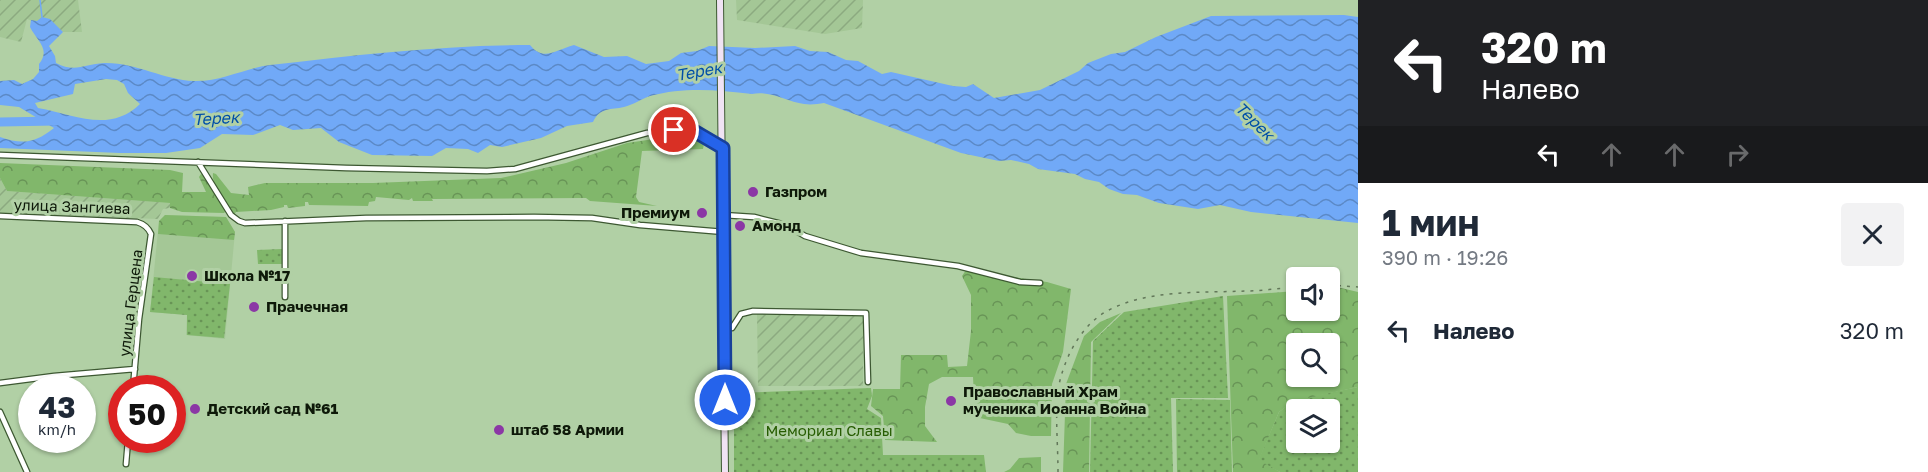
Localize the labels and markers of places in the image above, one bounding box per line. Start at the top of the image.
pin [648,104,699,155]
place label: Газпром [765,182,827,200]
marker: Газпром [746,185,760,199]
place label: Премиум [621,203,690,221]
marker: Премиум [695,206,709,220]
place label: Амонд [752,216,802,234]
marker: Амонд [733,219,747,233]
place label: Школа №17 [204,266,290,284]
marker: Школа №17 [185,269,199,283]
place label: Прачечная [266,297,348,315]
marker: Прачечная [247,300,261,314]
place label: Православный Храм мученика Иоанна Война [963,382,1146,417]
marker: Православный Храм мученика Иоанна Война [944,394,958,408]
place label: Детский сад №61 [207,399,339,417]
marker: Детский сад №61 [188,402,202,416]
place label: штаб 58 Армии [511,420,624,438]
marker: штаб 58 Армии [492,423,506,437]

